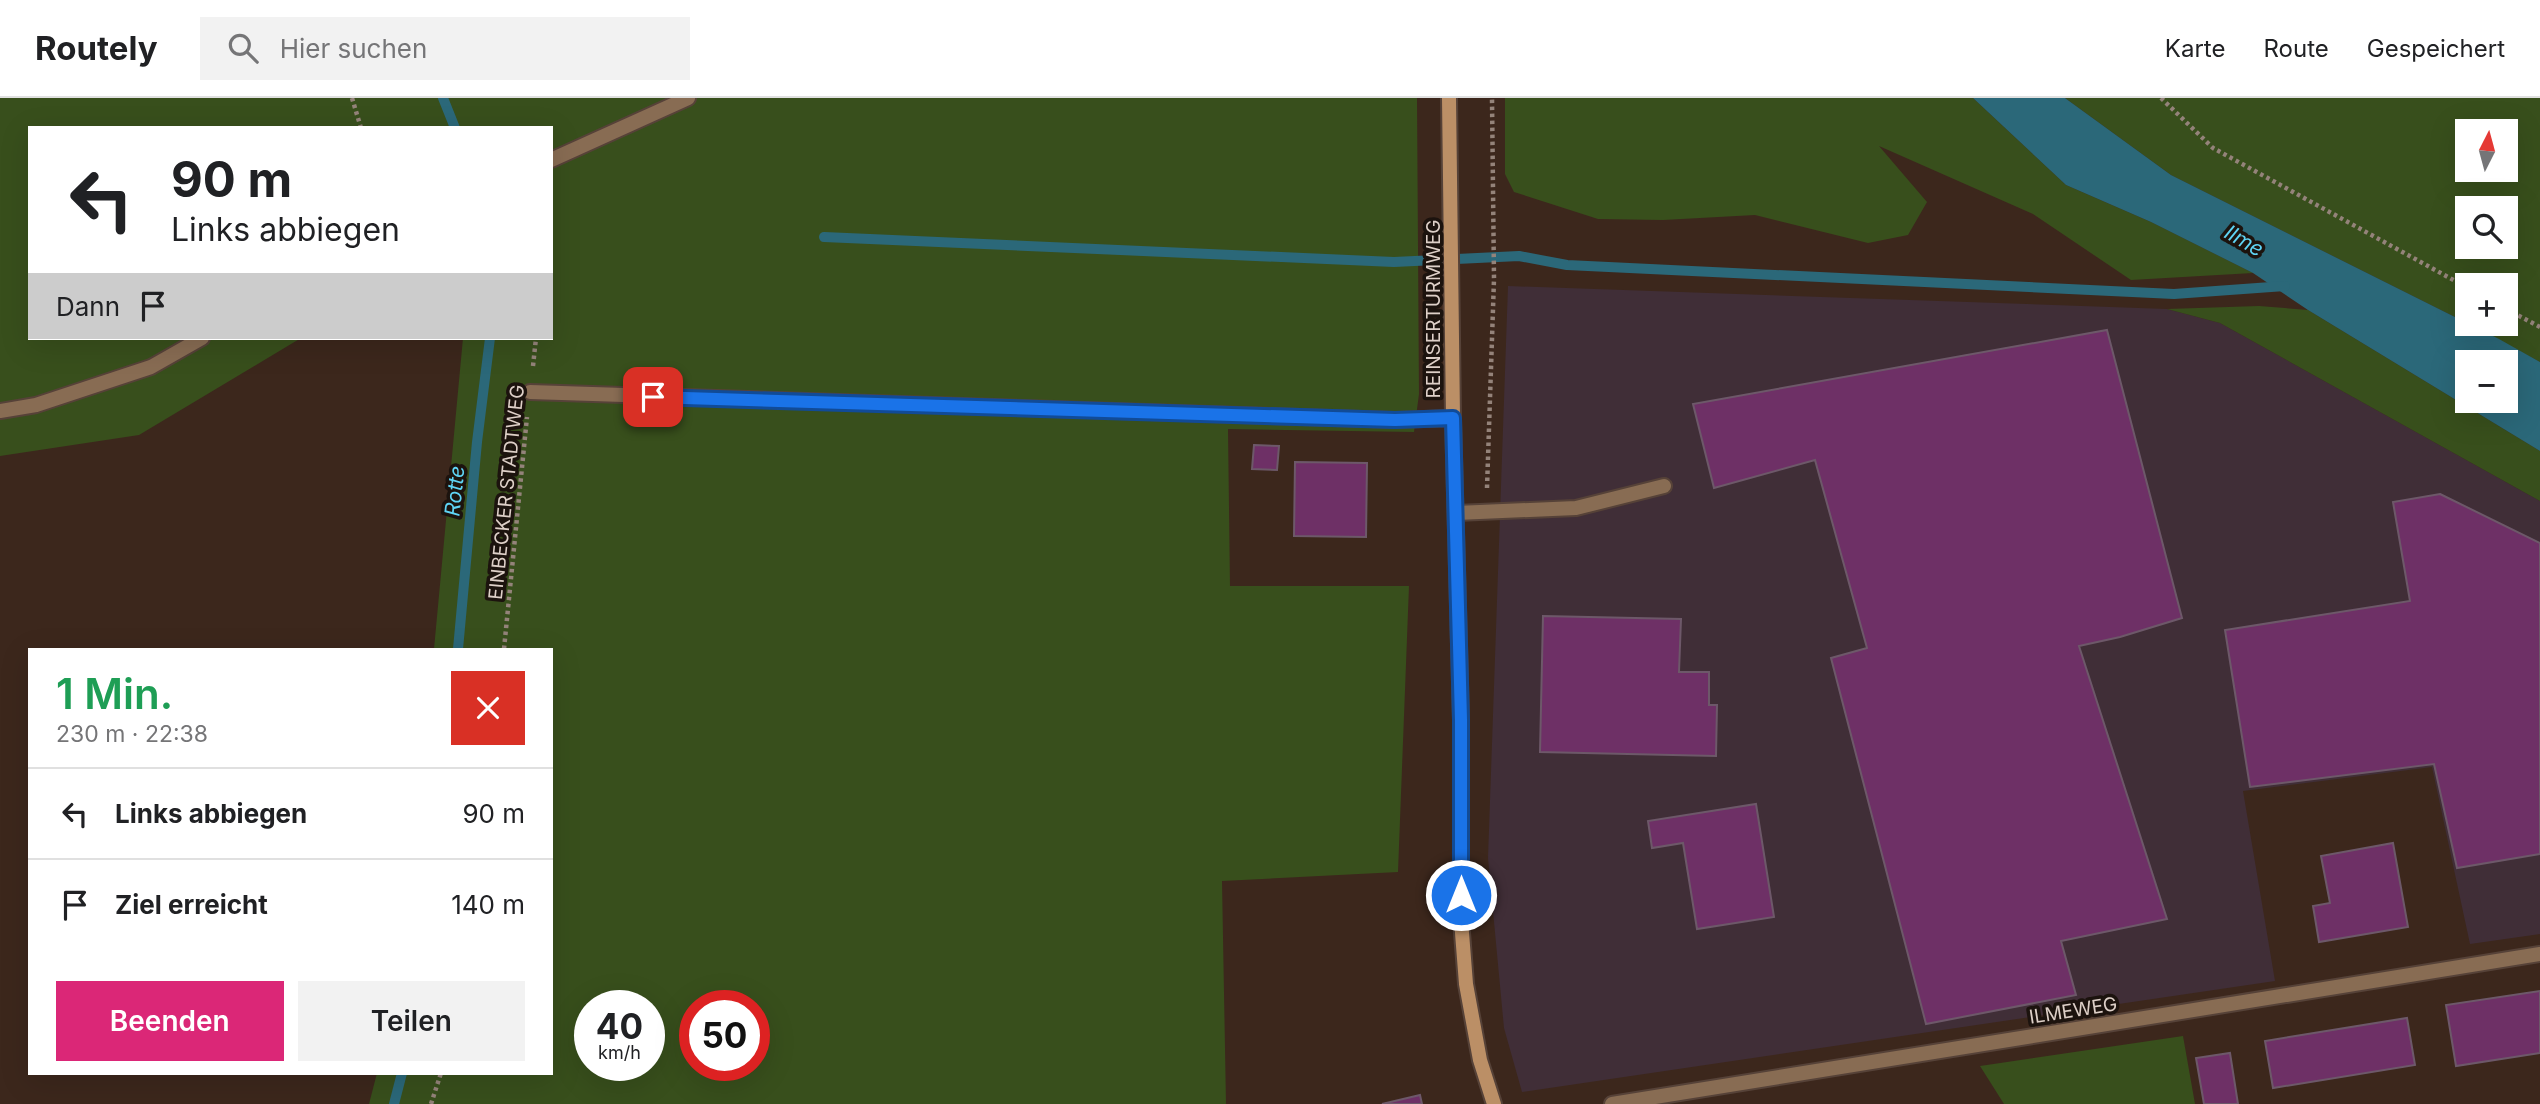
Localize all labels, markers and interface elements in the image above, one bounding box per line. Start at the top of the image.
search box [200,17,690,80]
text: Routely [35,28,158,68]
icon: search [224,29,262,67]
text: Hier suchen [280,33,427,64]
text: Karte [2165,34,2225,63]
text: Route [2263,34,2329,63]
text: Gespeichert [2367,34,2505,63]
north arrow [2455,119,2518,182]
map controls [2455,119,2518,413]
text: 90 m [171,150,292,209]
icon: left [56,154,147,245]
button: search [2455,196,2518,259]
text: Links abbiegen [171,210,400,249]
street label: REINSERTURMWEG [1422,219,1445,399]
water label: Ilme [2220,219,2268,262]
button: + [2455,273,2518,336]
icon: arrive [134,287,172,325]
text: Dann [56,291,120,322]
button: − [2455,350,2518,413]
pin [623,367,683,427]
icon: arrive [634,378,672,416]
street label: EINBECKER STADTWEG [484,383,529,601]
water label: Rotte [439,464,470,518]
text: 1 Min. [56,668,173,719]
button: close [451,671,525,745]
text: 230 m · 22:38 [56,720,208,748]
icon: left [56,795,94,833]
text: Links abbiegen [115,798,307,829]
text: 90 m [462,798,525,829]
position arrow [1424,858,1498,932]
icon: arrive [56,886,94,924]
text: Ziel erreicht [115,889,268,920]
text: 140 m [451,889,525,920]
button: Beenden [56,981,284,1061]
button: Teilen [298,981,525,1061]
speed limit sign: 50 [679,990,770,1081]
street label: ILMEWEG [2027,992,2119,1029]
text: 40 [596,1005,643,1047]
text: km/h [598,1042,641,1063]

